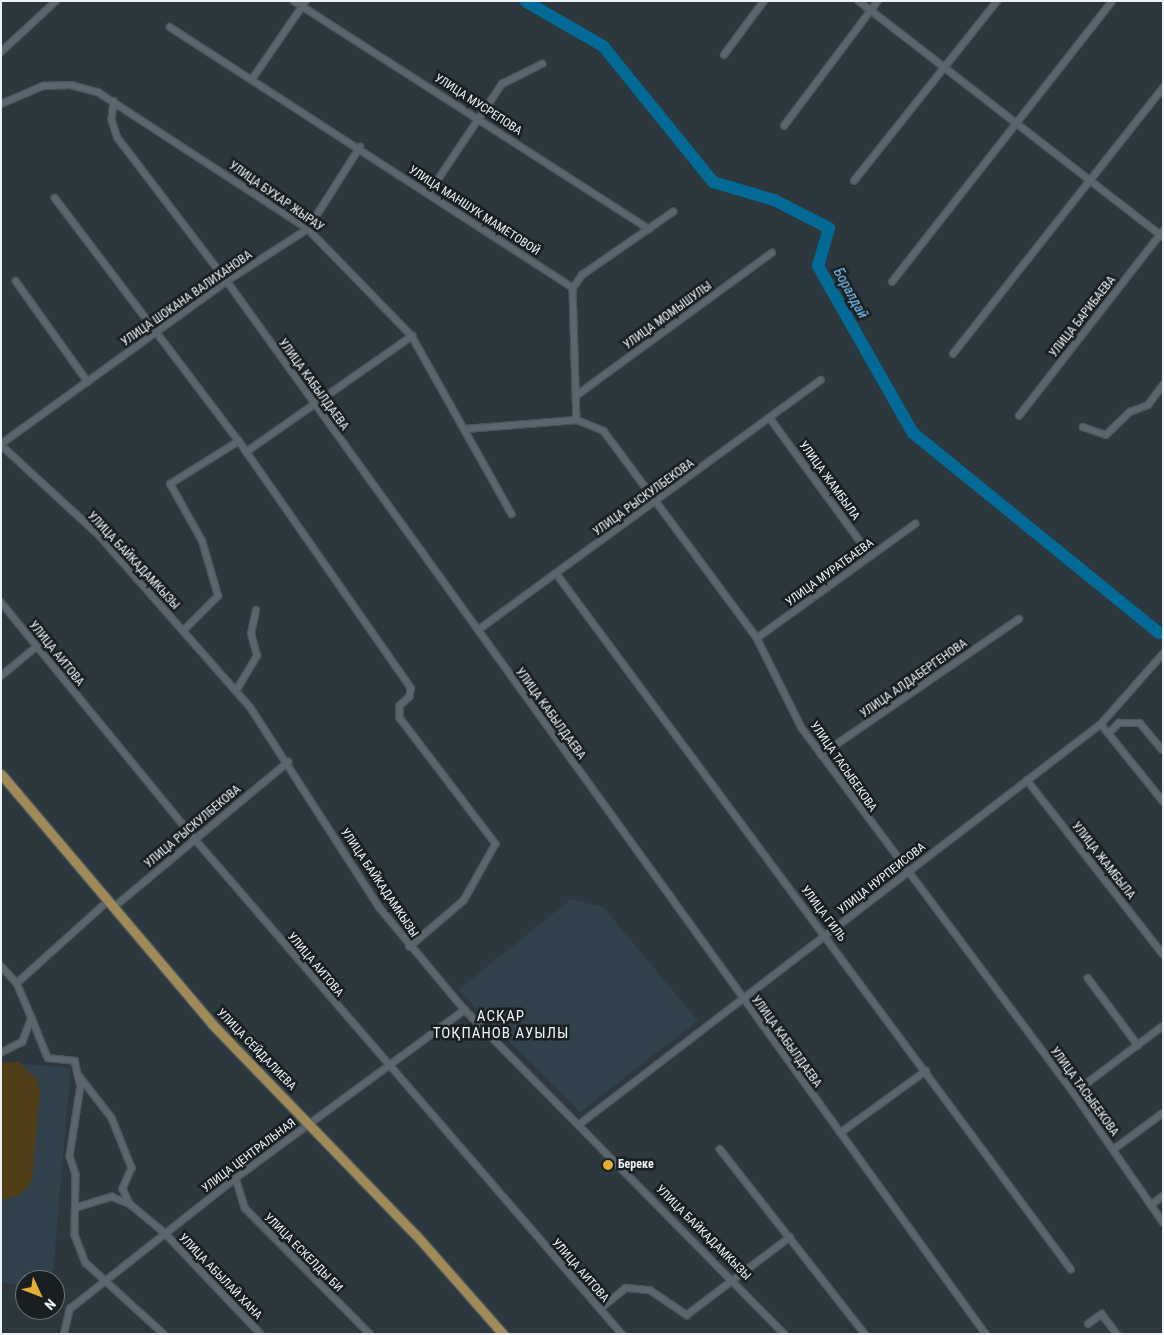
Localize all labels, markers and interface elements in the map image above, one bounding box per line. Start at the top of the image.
street label: УЛИЦА МУСРЕПОВА [431,71,525,139]
street label: УЛИЦА БУХАР ЖЫРАУ [226,159,326,235]
street label: УЛИЦА МАНШУК МАМЕТОВОЙ [406,163,542,259]
street label: УЛИЦА ШОКАНА ВАЛИХАНОВА [119,248,255,350]
water label: Боралдай [830,265,872,321]
street label: УЛИЦА БАРИБАЕВА [1047,274,1119,360]
street label: УЛИЦА МОМЫШУЛЫ [621,279,715,353]
street label: УЛИЦА КАБЫЛДАЕВА [275,336,351,434]
street label: УЛИЦА ЖАМБЫЛА [795,439,863,523]
street label: УЛИЦА РЫСКУЛБЕКОВА [591,457,697,539]
street label: УЛИЦА БАЙКАДАМКЫЗЫ [84,509,182,613]
street label: УЛИЦА МУРАТБАЕВА [783,536,877,610]
street label: УЛИЦА АИТОВА [25,619,87,689]
street label: УЛИЦА АЛДАБЕРГЕНОВА [858,637,970,721]
street label: УЛИЦА КАБЫЛДАЕВА [512,665,588,763]
street label: УЛИЦА ТАСЫБЕКОВА [806,719,880,815]
street label: УЛИЦА РЫСКУЛБЕКОВА [142,783,244,871]
street label: УЛИЦА ЖАМБЫЛА [1068,819,1138,903]
street label: УЛИЦА БАЙКАДАМКЫЗЫ [337,826,421,940]
street label: УЛИЦА НУРПЕИСОВА [835,840,929,918]
street label: УЛИЦА ГИЛЬ [797,883,849,945]
street label: УЛИЦА АИТОВА [284,930,346,1000]
street label: УЛИЦА КАБЫЛДАЕВА [748,993,824,1091]
street label: УЛИЦА СЕЙДАЛИЕВА [213,1006,299,1094]
district label: АСҚАР ТОҚПАНОВ АУЫЛЫ [431,1007,571,1042]
street label: УЛИЦА ТАСЫБЕКОВА [1047,1045,1121,1139]
street label: УЛИЦА ЦЕНТРАЛЬНАЯ [199,1116,299,1196]
place label: Береке [618,1158,654,1172]
marker: Береке [602,1159,614,1171]
street label: УЛИЦА БАЙКАДАМКЫЗЫ [653,1183,753,1283]
street label: УЛИЦА ЕСКЕЛДЫ БИ [261,1211,345,1295]
street label: УЛИЦА АБЫЛАЙ ХАНА [175,1231,265,1323]
street label: УЛИЦА АИТОВА [548,1236,612,1306]
north arrow [15,1270,65,1320]
text: N [41,1296,59,1313]

